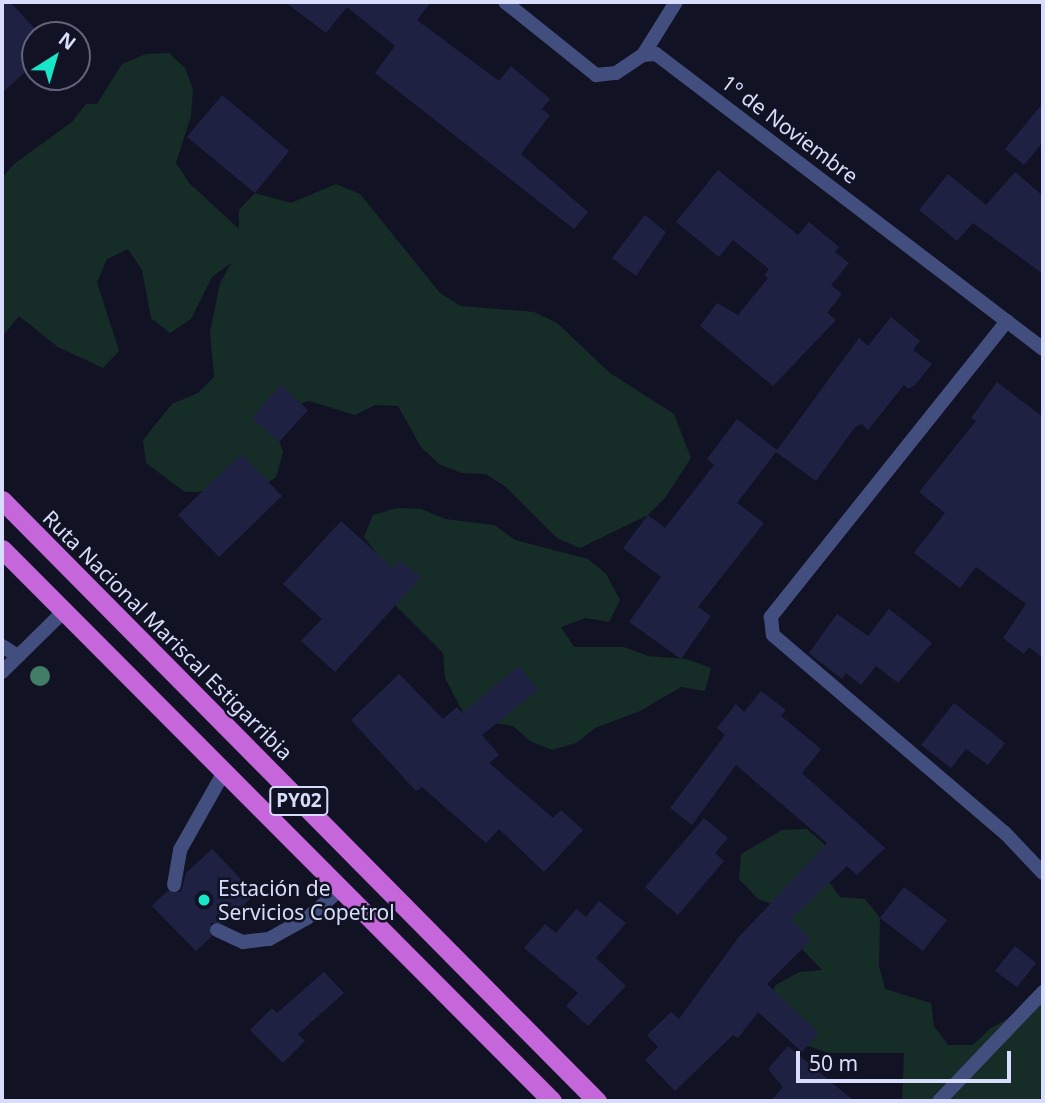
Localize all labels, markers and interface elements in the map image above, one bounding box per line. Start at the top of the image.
north arrow [21,21,91,91]
text: N [53,26,81,56]
street label: 1º de Noviembre [717,69,863,189]
street label: Ruta Nacional Mariscal Estigarribia [38,505,298,765]
road number: PY02 [269,786,329,816]
place label: Estación de Servicios Copetrol [218,875,395,925]
marker: Estación de Servicios Copetrol [196,892,212,908]
scale bar [800,1036,1015,1080]
text: 50 m [809,1049,858,1077]

